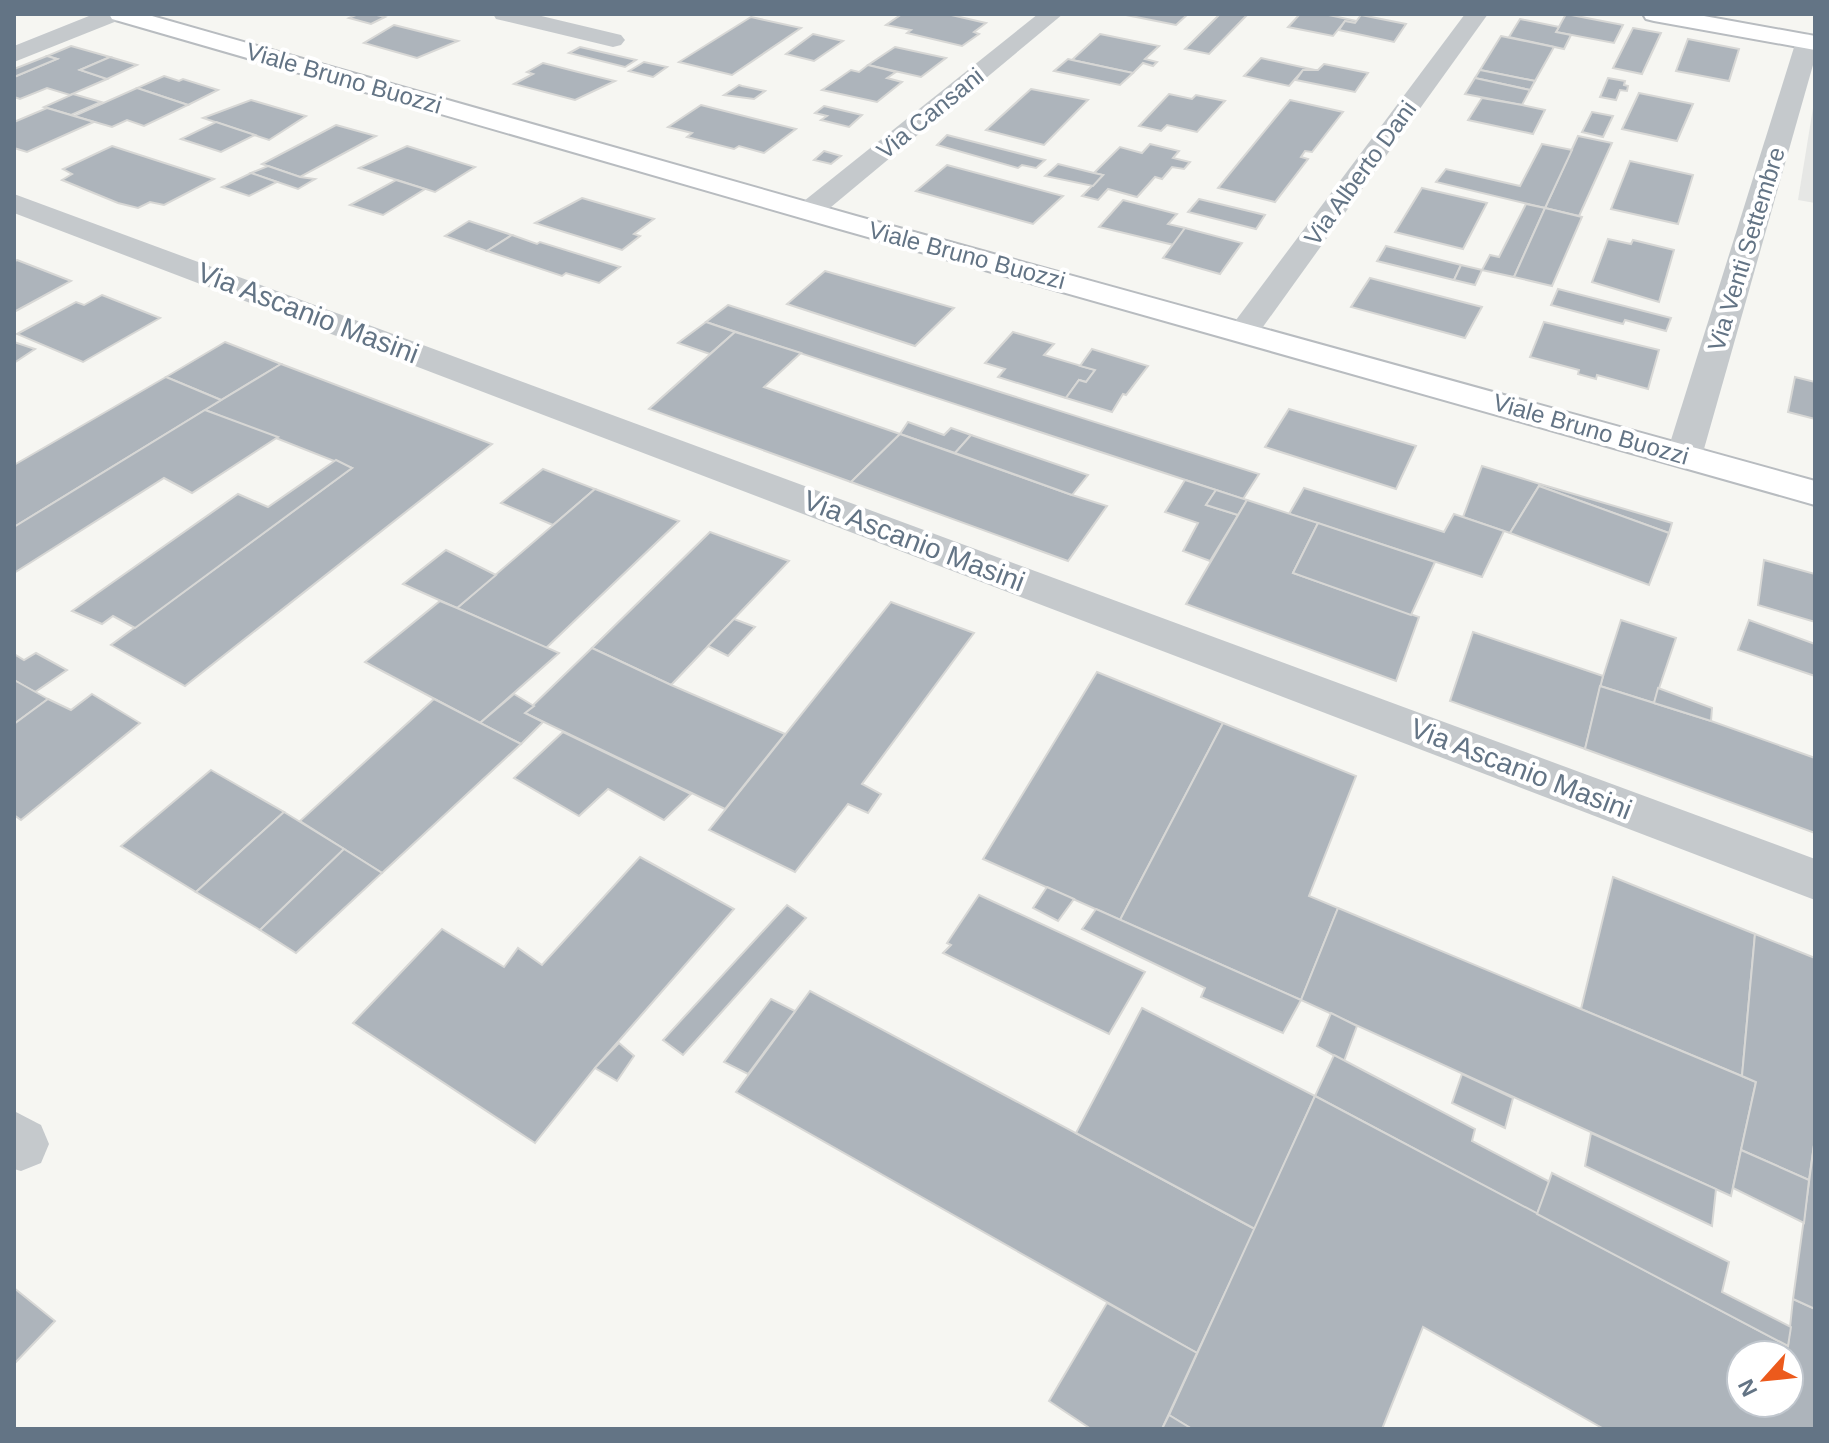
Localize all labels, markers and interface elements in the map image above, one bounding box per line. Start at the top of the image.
street label: Viale Bruno Buozzi [243,37,445,119]
street label: Via Cansani [871,62,989,164]
street label: Via Alberto Dani [1299,96,1421,250]
street label: Via Venti Settembre [1702,144,1790,354]
street label: Viale Bruno Buozzi [866,216,1068,294]
street label: Via Ascanio Masini [193,257,423,369]
street label: Viale Bruno Buozzi [1490,388,1692,470]
street label: Via Ascanio Masini [799,485,1029,597]
street label: Via Ascanio Masini [1406,713,1636,825]
north arrow [1725,1339,1805,1419]
text: N [1733,1375,1762,1401]

